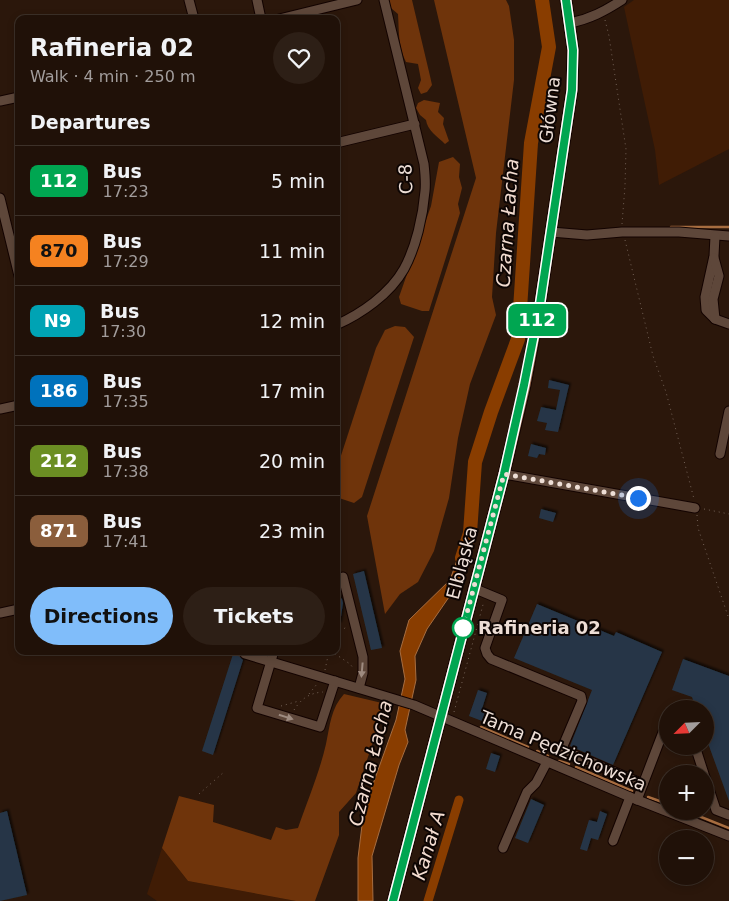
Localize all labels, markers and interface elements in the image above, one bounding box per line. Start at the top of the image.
button: heart [273,32,325,84]
text: Rafineria 02 [30,34,194,62]
text: Walk · 4 min · 250 m [30,67,195,86]
street label: Główna [535,75,564,145]
text: Departures [30,111,151,133]
water label: Czarna Łacha [492,158,522,288]
text: Bus [103,160,142,182]
street label: C-8 [394,163,417,195]
text: 112 [40,170,78,191]
text: 5 min [271,170,325,192]
text: 17:23 [103,182,149,201]
text: Bus [103,230,142,252]
text: 870 [40,240,78,261]
text: 11 min [259,240,325,262]
text: 17:29 [103,252,149,271]
text: Bus [100,300,139,322]
line badge: 112 [508,304,566,336]
text: 112 [518,309,556,330]
text: N9 [44,310,71,331]
text: 12 min [259,310,325,332]
text: 17:30 [100,322,146,341]
text: Bus [103,370,142,392]
text: 186 [40,380,78,401]
text: 17 min [259,380,325,402]
text: 17:35 [103,392,149,411]
text: Bus [103,440,142,462]
text: 212 [40,450,78,471]
text: 20 min [259,450,325,472]
text: 17:38 [103,462,149,481]
your location [626,486,651,511]
text: Bus [103,510,142,532]
text: 871 [40,520,78,541]
text: 23 min [259,520,325,542]
street label: Elbląska [442,524,481,602]
text: 17:41 [103,532,149,551]
button: Directions [30,587,173,645]
button: Tickets [183,587,325,645]
marker: Rafineria 02 [452,617,474,639]
place label: Rafineria 02 [478,617,601,638]
one-way arrow [358,663,366,679]
water label: Czarna Łacha [344,698,396,828]
north arrow [659,700,714,755]
map controls [659,700,714,885]
street label: Tama Pędzichowska [476,706,650,795]
one-way arrow [279,714,294,722]
button: + [659,765,714,820]
water label: Kanał A [407,808,449,882]
button: − [659,830,714,885]

